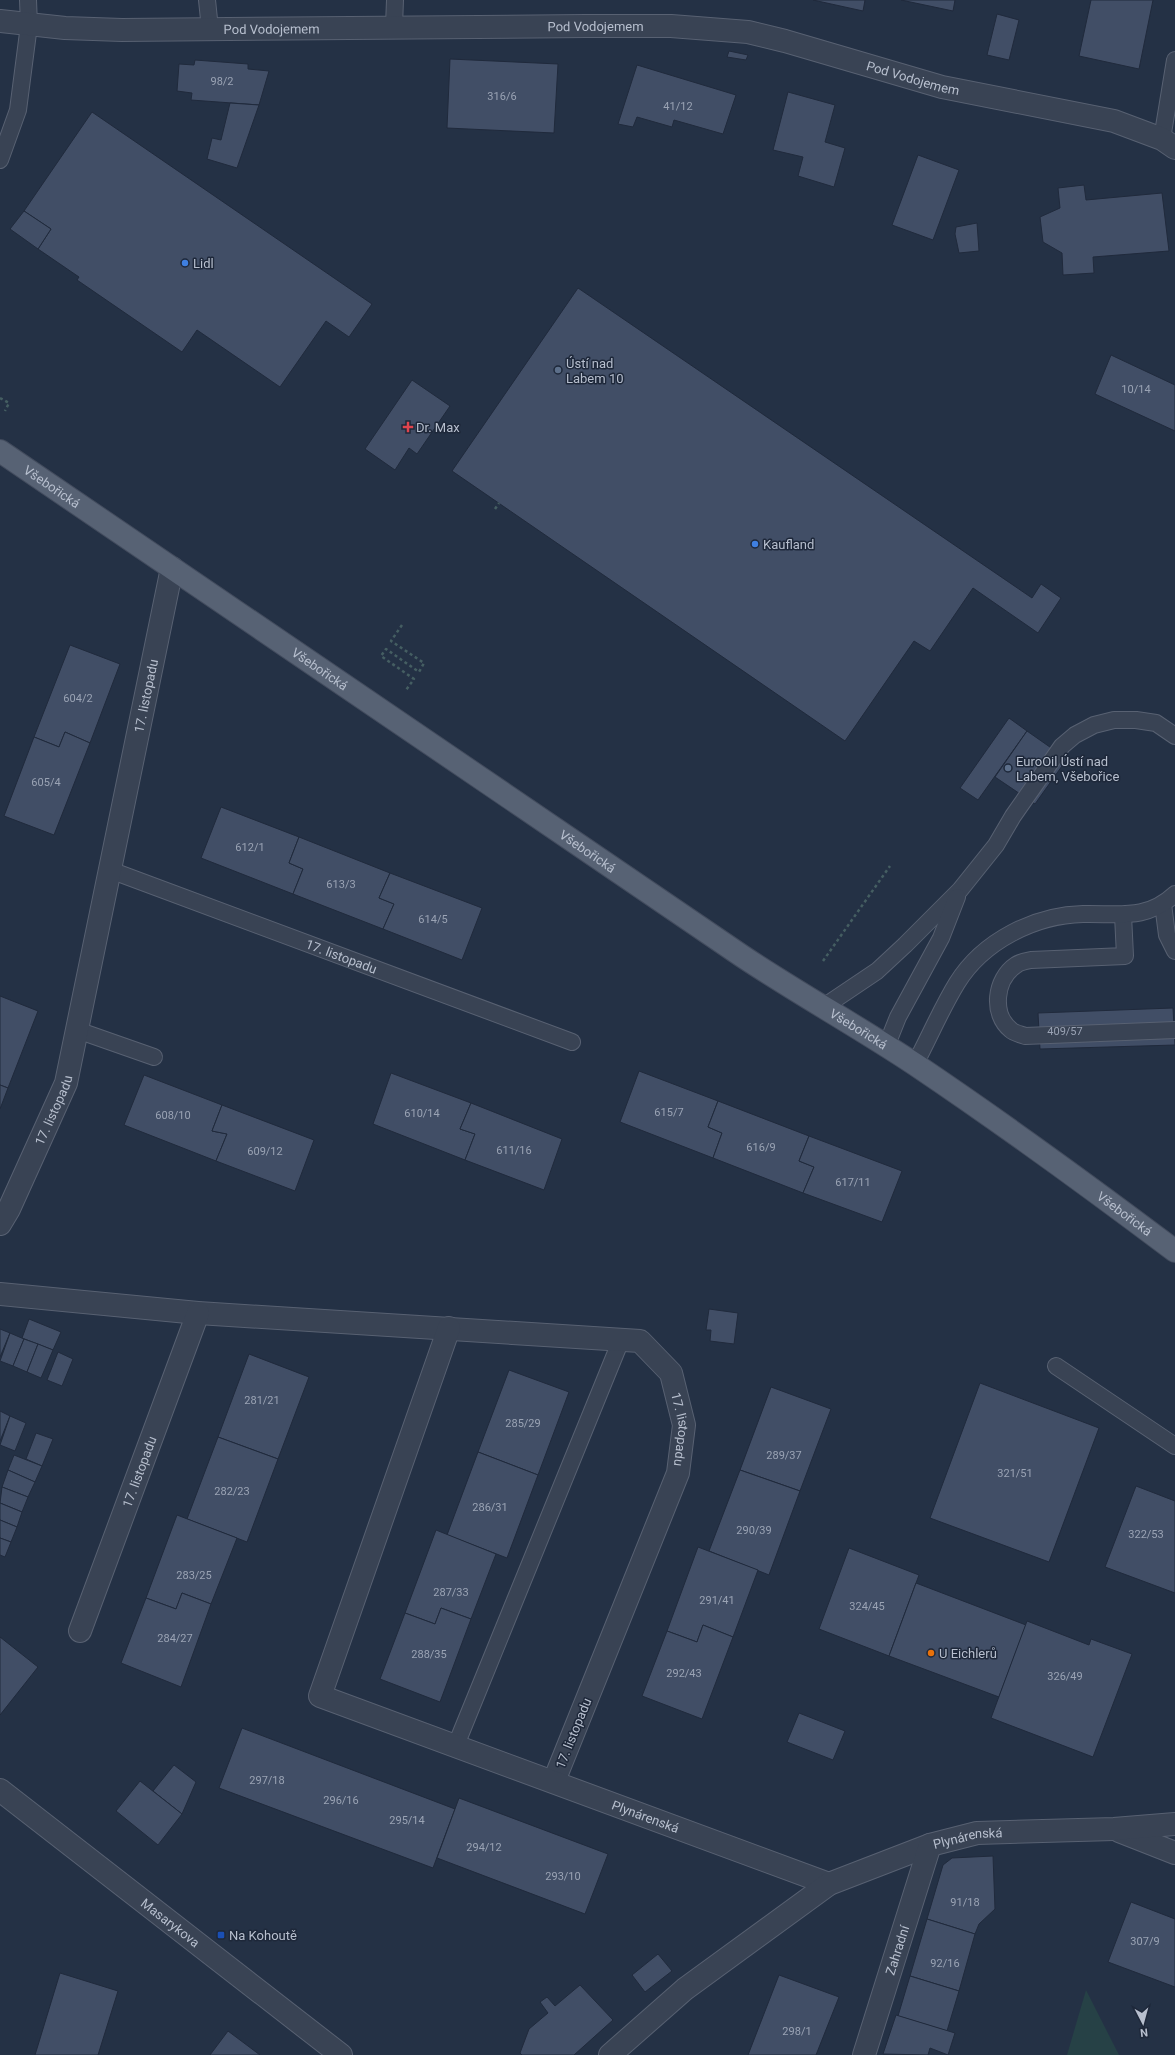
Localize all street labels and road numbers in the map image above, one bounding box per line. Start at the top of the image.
street label: Pod Vodojemem [547,19,644,34]
street label: Pod Vodojemem [223,21,320,37]
street label: Pod Vodojemem [865,58,961,98]
street label: Všebořická [21,462,83,511]
street label: Všebořická [289,645,351,694]
street label: 17. listopadu [131,658,161,734]
street label: Všebořická [557,827,618,876]
street label: 17. listopadu [304,937,379,977]
street label: Všebořická [827,1006,890,1052]
street label: 17. listopadu [32,1074,75,1148]
street label: Všebořická [1094,1188,1155,1239]
street label: 17. listopadu [668,1391,691,1467]
street label: 17. listopadu [120,1434,160,1509]
street label: 17. listopadu [553,1696,594,1771]
street label: Plynárenská [610,1797,681,1836]
street label: Plynárenská [931,1825,1003,1852]
street label: Masarykova [138,1895,203,1950]
street label: Zahradní [883,1923,912,1977]

